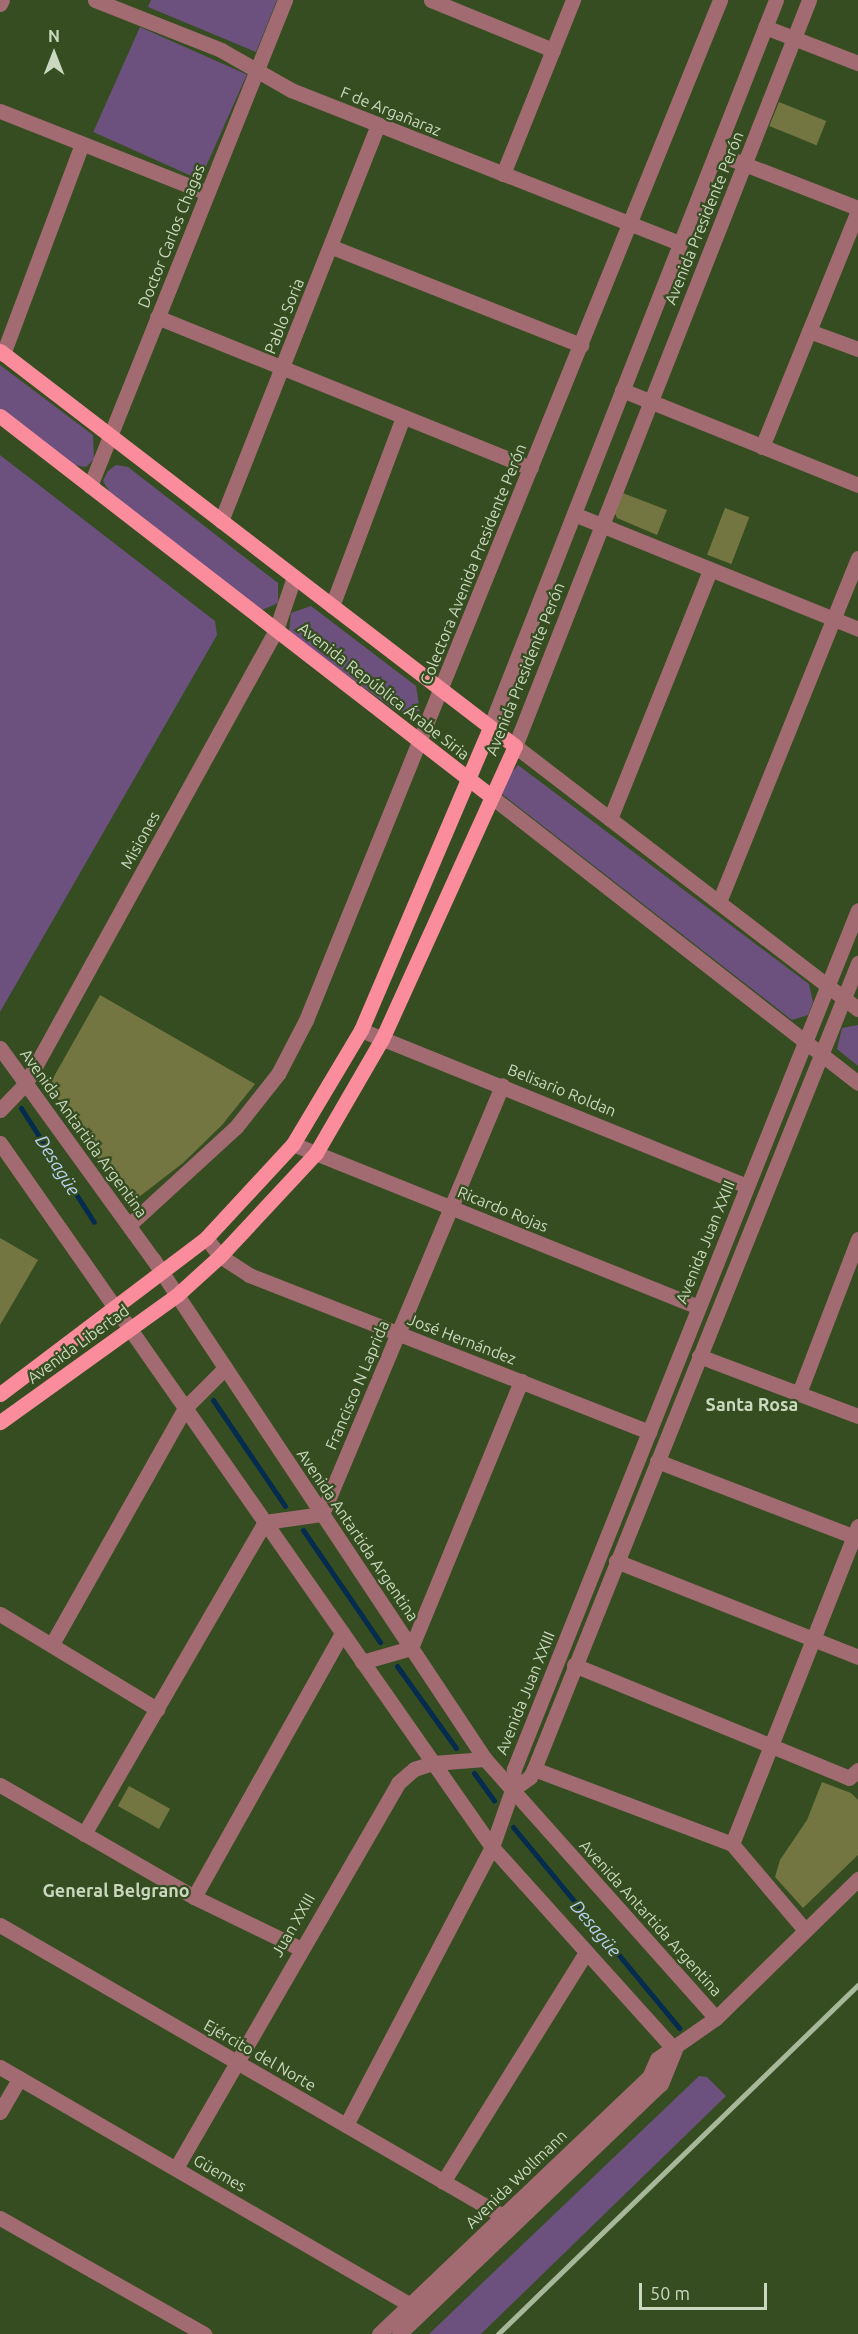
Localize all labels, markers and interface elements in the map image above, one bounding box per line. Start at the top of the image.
north arrow [24,24,84,84]
text: N [48,27,60,45]
street label: F de Argañaraz [338,82,444,140]
street label: Avenida Presidente Perón [660,129,748,307]
street label: Doctor Carlos Chagas [133,161,209,311]
street label: Pablo Soria [260,275,308,357]
street label: Colectora Avenida Presidente Perón [416,441,530,687]
street label: Avenida Presidente Perón [481,580,569,758]
street label: Avenida República Árabe Siria [295,618,473,764]
street label: Misiones [116,808,164,872]
street label: Avenida Antartida Argentina [16,1045,152,1221]
street label: Belisario Roldan [505,1059,619,1121]
water label: Desagüe [31,1131,85,1199]
street label: Avenida Juan XXIII [671,1177,739,1307]
street label: Ricardo Rojas [455,1182,551,1236]
street label: Avenida Libertad [23,1301,133,1387]
street label: José Hernández [405,1309,519,1369]
street label: Francisco N Laprida [321,1317,393,1453]
district label: Santa Rosa [706,1393,798,1415]
street label: Avenida Antartida Argentina [293,1445,423,1625]
street label: Avenida Juan XXIII [491,1628,559,1758]
street label: Avenida Antartida Argentina [576,1836,726,2000]
district label: General Belgrano [42,1879,190,1901]
street label: Juan XXIII [267,1890,319,1960]
water label: Desagüe [566,1895,626,1961]
street label: Ejército del Norte [200,2015,320,2095]
street label: Avenida Wollmann [461,2126,571,2232]
street label: Güemes [190,2150,250,2196]
scale bar [642,2271,770,2309]
text: 50 m [650,2283,690,2303]

